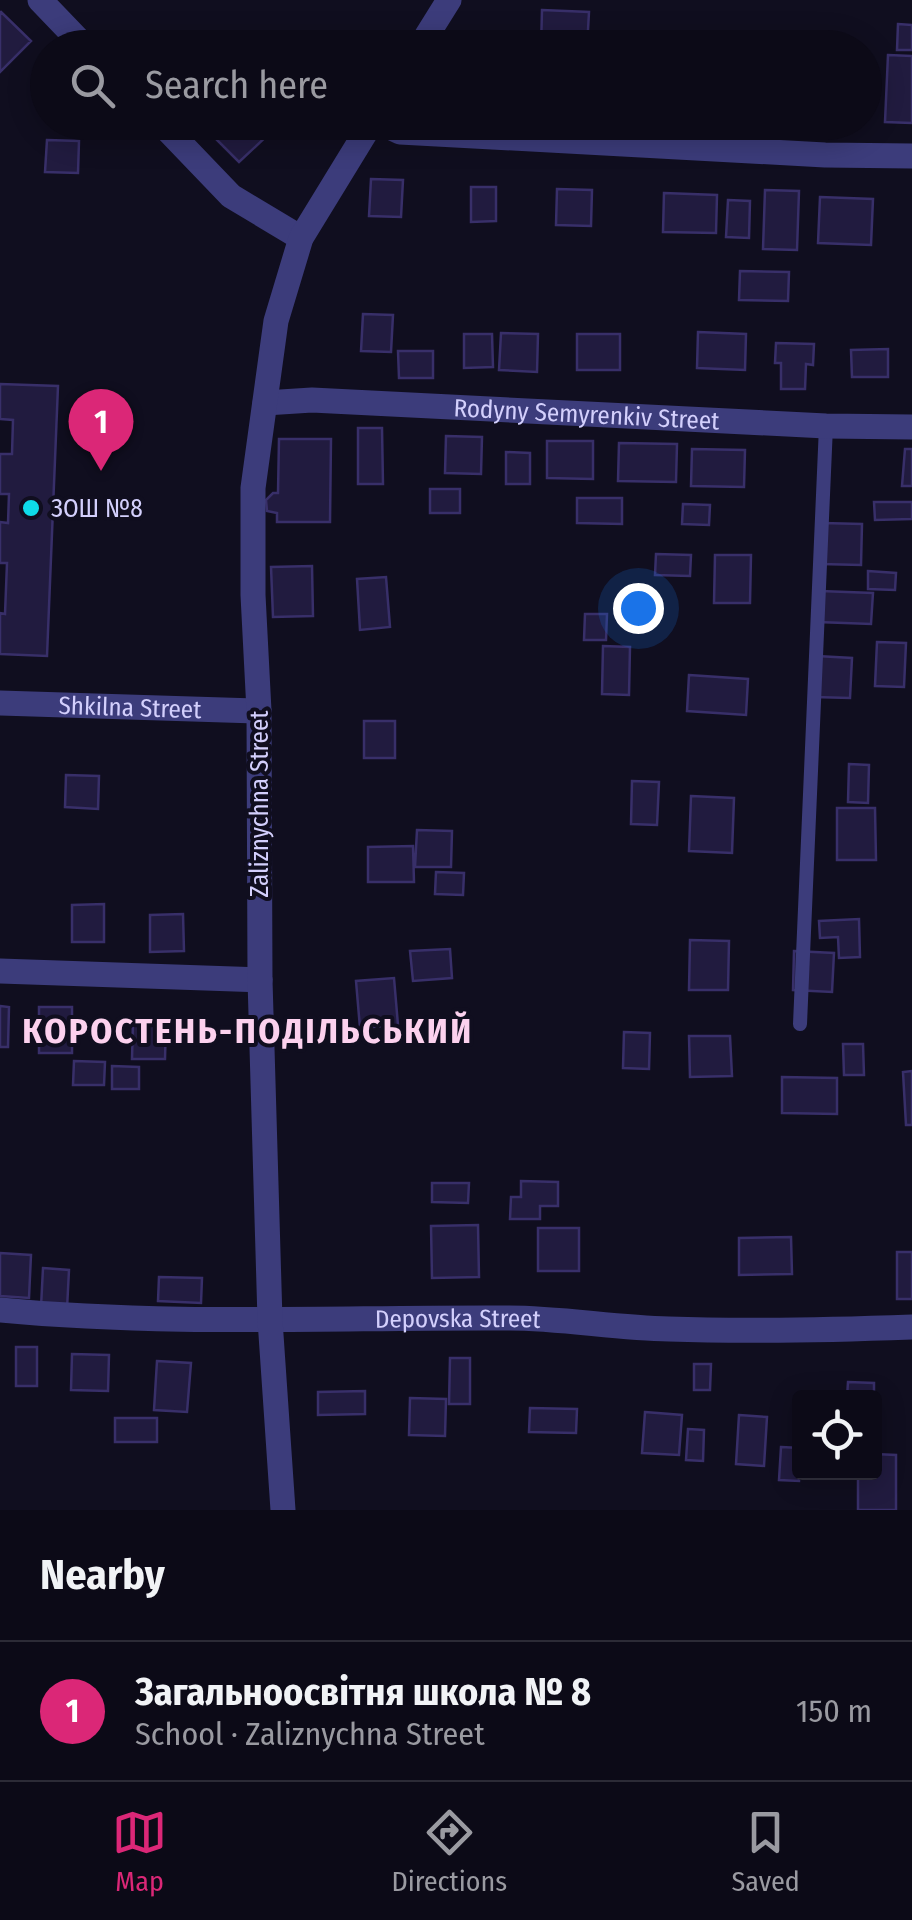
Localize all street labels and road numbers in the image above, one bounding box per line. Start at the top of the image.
street label: Rodyny Semyrenkiv Street [453,393,721,437]
street label: Shkilna Street [58,691,203,725]
street label: Zaliznychna Street [245,710,275,897]
street label: Depovska Street [375,1304,542,1335]

